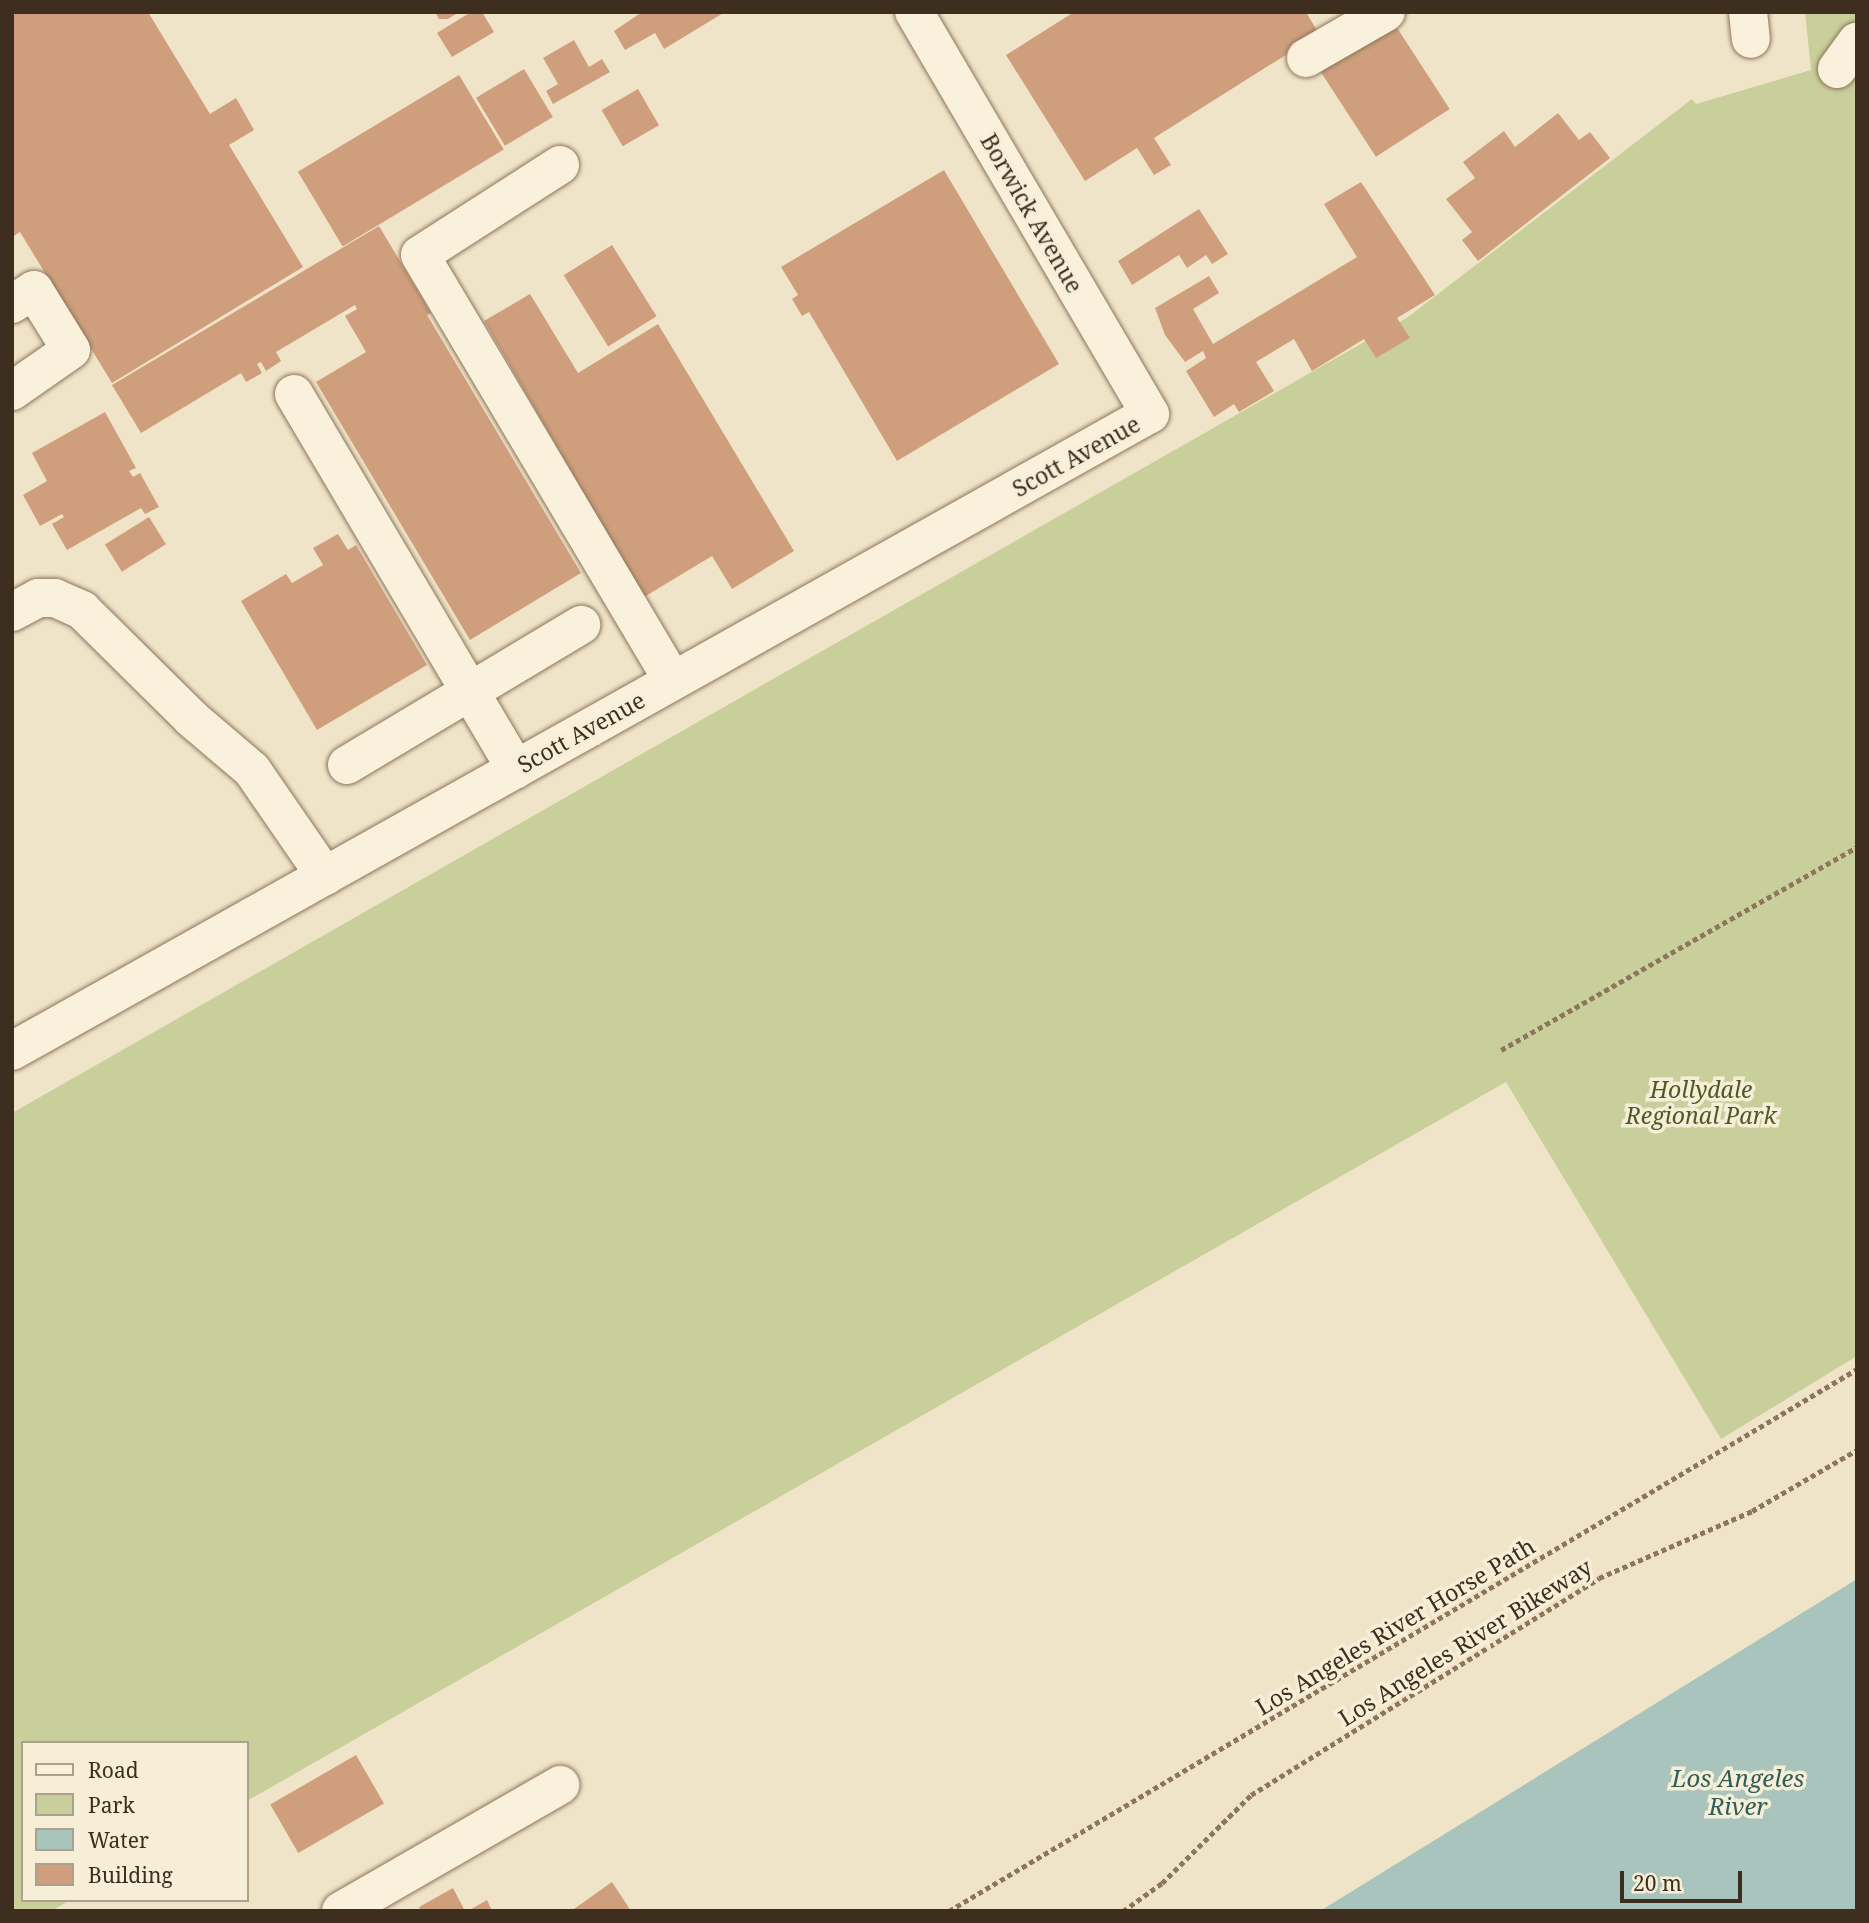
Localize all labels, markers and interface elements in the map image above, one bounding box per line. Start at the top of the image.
street label: Borwick Avenue [975,128,1089,298]
street label: Scott Avenue [1007,410,1145,502]
street label: Scott Avenue [512,686,650,778]
park label: Hollydale Regional Park [1625,1075,1777,1129]
street label: Los Angeles River Horse Path [1250,1532,1540,1720]
street label: Los Angeles River Bikeway [1333,1553,1597,1731]
legend [21,1741,248,1902]
text: Road [88,1756,139,1784]
water label: Los Angeles River [1672,1764,1804,1820]
text: Park [88,1791,135,1819]
text: Water [88,1826,149,1854]
scale bar [1624,1856,1746,1900]
text: Building [88,1861,173,1889]
text: 20 m [1633,1869,1682,1897]

